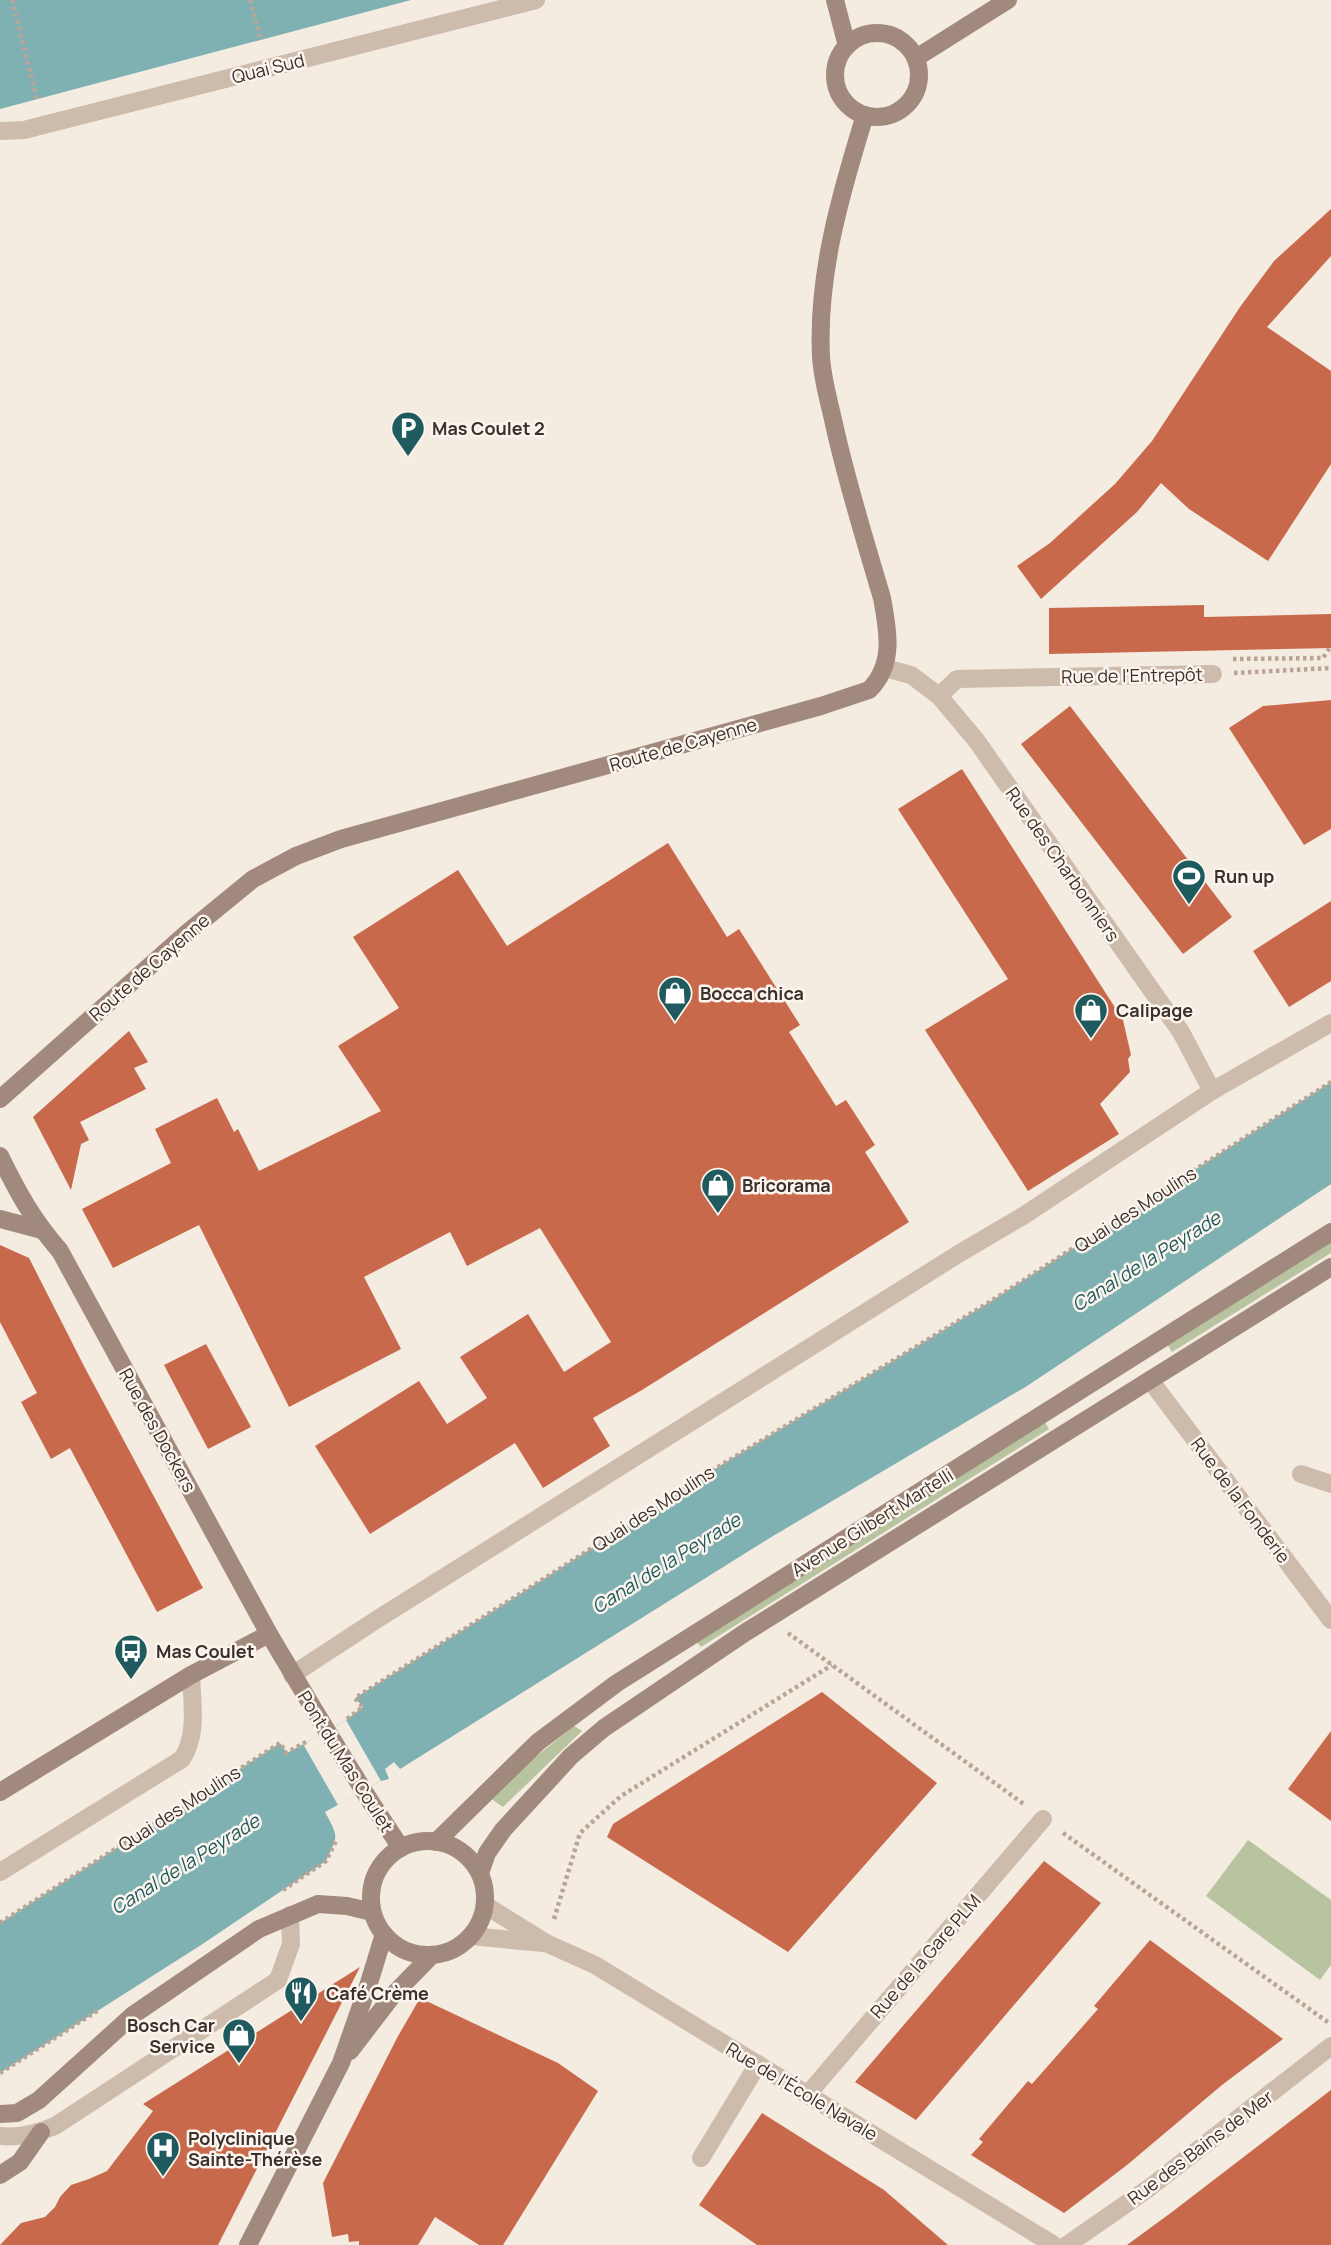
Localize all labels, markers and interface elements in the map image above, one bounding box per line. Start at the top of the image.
street label: Quai Sud [229,47,307,89]
parking icon: Mas Coulet 2 [389,409,427,458]
place label: Mas Coulet 2 [432,416,545,440]
street label: Rue de l'Entrepôt [1061,662,1203,688]
street label: Route de Cayenne [607,712,759,776]
street label: Rue des Charbonniers [1001,782,1125,946]
sports icon: Run up [1170,857,1208,906]
place label: Run up [1214,864,1274,888]
street label: Route de Cayenne [84,908,214,1026]
shop icon: Bocca chica [656,974,694,1023]
place label: Bocca chica [700,981,804,1005]
shop icon: Calipage [1072,991,1110,1040]
place label: Calipage [1116,998,1193,1022]
street label: Quai des Moulins [1069,1161,1201,1257]
shop icon: Bricorama [699,1166,737,1215]
place label: Bricorama [742,1173,831,1197]
water label: Canal de la Peyrade [1067,1204,1227,1317]
street label: Rue des Dockers [114,1364,202,1496]
street label: Rue de la Fonderie [1186,1432,1296,1568]
street label: Quai des Moulins [587,1460,719,1556]
street label: Avenue Gilbert Martelli [787,1462,957,1582]
water label: Canal de la Peyrade [587,1506,747,1619]
bus stop icon: Mas Coulet [112,1632,150,1681]
place label: Mas Coulet [156,1639,254,1663]
street label: Pont du Mas Coulet [293,1686,399,1836]
street label: Quai des Moulins [113,1760,245,1856]
water label: Canal de la Peyrade [106,1807,266,1920]
street label: Rue de la Gare PLM [864,1889,986,2023]
restaurant icon: Café Crème [282,1974,320,2023]
place label: Café Crème [326,1981,429,2005]
place label: Bosch Car Service [127,2013,215,2058]
shop icon: Bosch Car Service [220,2016,258,2065]
street label: Rue de l'École Navale [722,2036,882,2146]
street label: Rue des Bains de Mer [1122,2084,1278,2210]
place label: Polyclinique Sainte-Thérèse [188,2126,323,2171]
hospital icon: Polyclinique Sainte-Thérèse [144,2129,182,2178]

